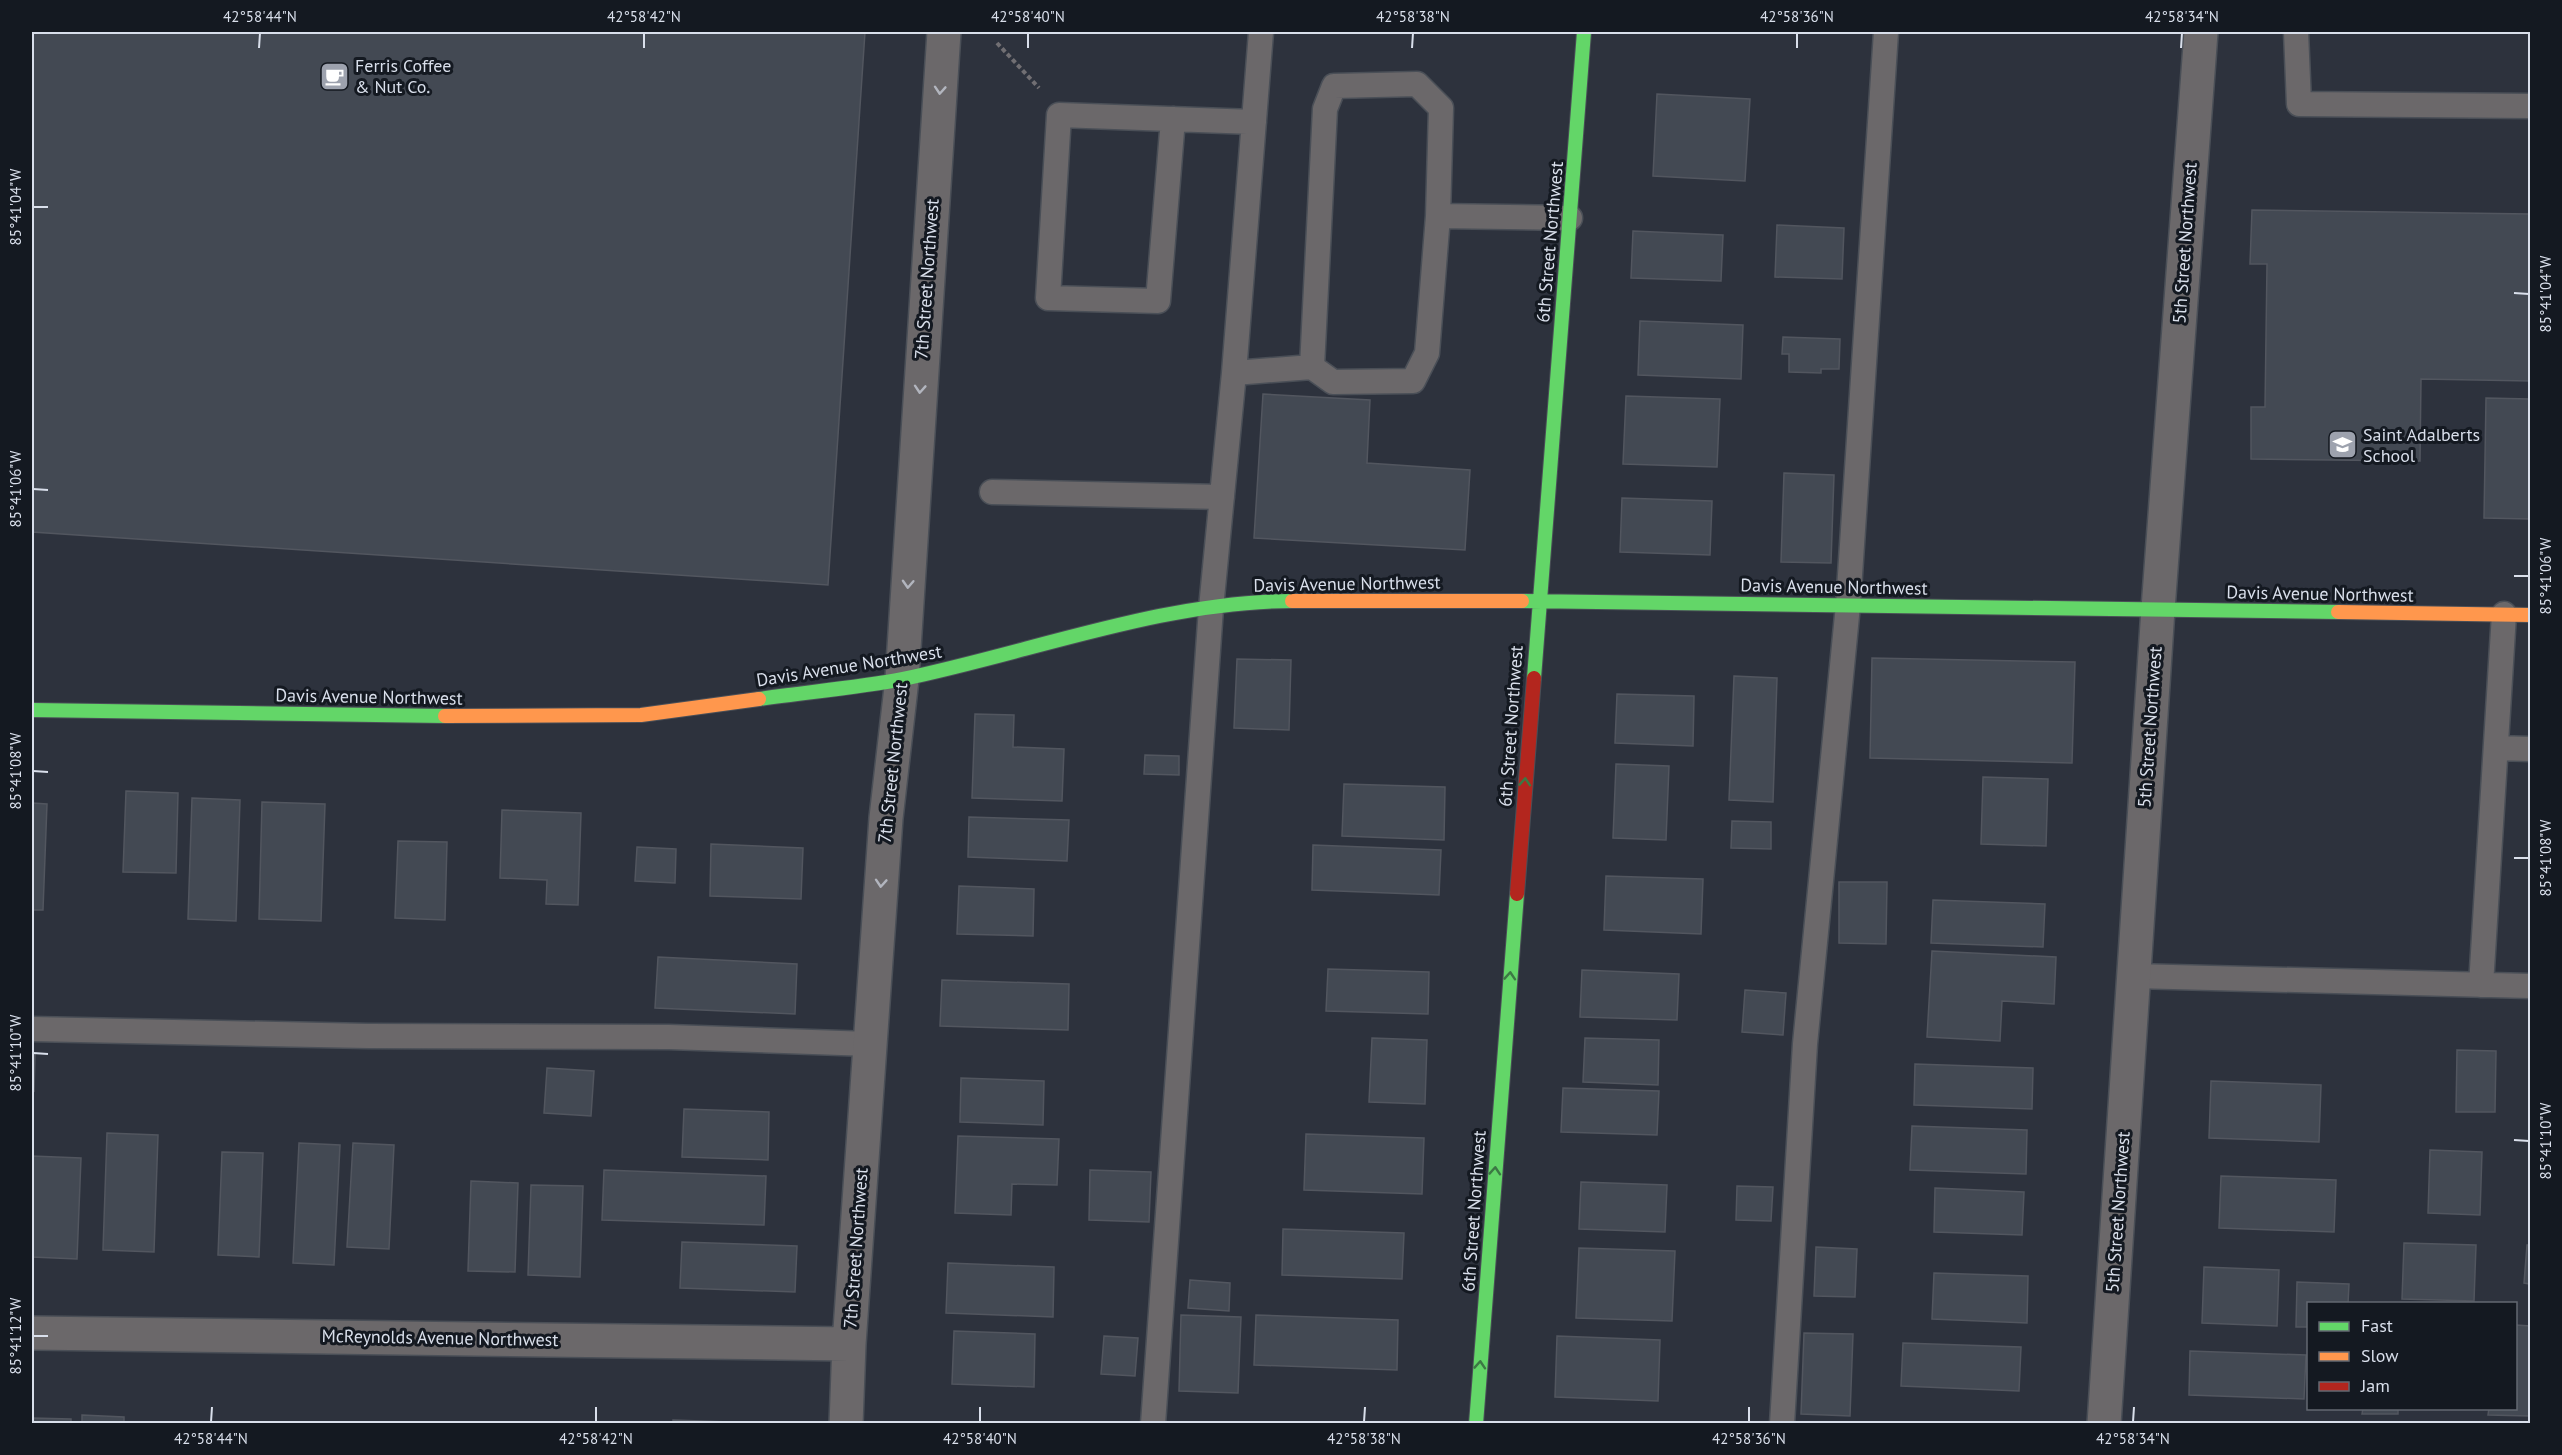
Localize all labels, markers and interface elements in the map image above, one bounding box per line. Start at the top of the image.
text: 42°58'44"N [223,7,297,26]
text: 42°58'42"N [607,7,681,26]
text: 42°58'40"N [991,7,1065,26]
text: 42°58'38"N [1376,7,1450,26]
text: 42°58'36"N [1760,7,1834,26]
text: 42°58'34"N [2145,7,2219,26]
place label: Ferris Coffee & Nut Co. [355,54,451,98]
cafe icon: Ferris Coffee & Nut Co. [318,60,350,92]
one-way arrow [933,85,946,94]
street label: 6th Street Northwest [1531,160,1568,323]
street label: 5th Street Northwest [2167,162,2202,324]
text: 85°41'04"W [6,168,25,245]
street label: 7th Street Northwest [909,198,944,360]
text: 85°41'04"W [2536,255,2555,332]
one-way arrow [914,385,927,394]
place label: Saint Adalberts School [2363,423,2480,467]
school or university icon: Saint Adalberts School [2326,429,2358,461]
text: 85°41'06"W [6,450,25,527]
text: 85°41'06"W [2536,537,2555,614]
street label: Davis Avenue Northwest [1253,570,1441,597]
street label: Davis Avenue Northwest [1740,573,1928,600]
one-way arrow [901,579,914,588]
street label: Davis Avenue Northwest [2226,580,2414,607]
street label: Davis Avenue Northwest [755,640,943,692]
street label: 6th Street Northwest [1493,645,1528,807]
street label: 5th Street Northwest [2132,646,2167,808]
street label: 7th Street Northwest [873,682,912,844]
street label: Davis Avenue Northwest [275,683,463,710]
text: 85°41'08"W [6,732,25,809]
one-way arrow [1518,777,1531,786]
text: 85°41'08"W [2536,819,2555,896]
one-way arrow [875,878,888,887]
one-way arrow [1503,972,1516,981]
text: 85°41'10"W [6,1014,25,1091]
text: 85°41'10"W [2536,1102,2555,1179]
street label: 6th Street Northwest [1456,1130,1491,1292]
street label: 5th Street Northwest [2100,1131,2135,1293]
one-way arrow [1488,1166,1501,1175]
street label: 7th Street Northwest [838,1167,873,1329]
text: 85°41'12"W [6,1297,25,1374]
legend [2307,1302,2517,1410]
text: Fast [2361,1314,2393,1337]
street label: McReynolds Avenue Northwest [321,1324,559,1351]
text: Slow [2361,1344,2399,1367]
one-way arrow [1473,1361,1486,1370]
text: Jam [2360,1374,2390,1397]
text: 42°58'44"N [174,1429,248,1448]
text: 42°58'42"N [559,1429,633,1448]
text: 42°58'40"N [943,1429,1017,1448]
text: 42°58'38"N [1327,1429,1401,1448]
text: 42°58'36"N [1712,1429,1786,1448]
text: 42°58'34"N [2096,1429,2170,1448]

